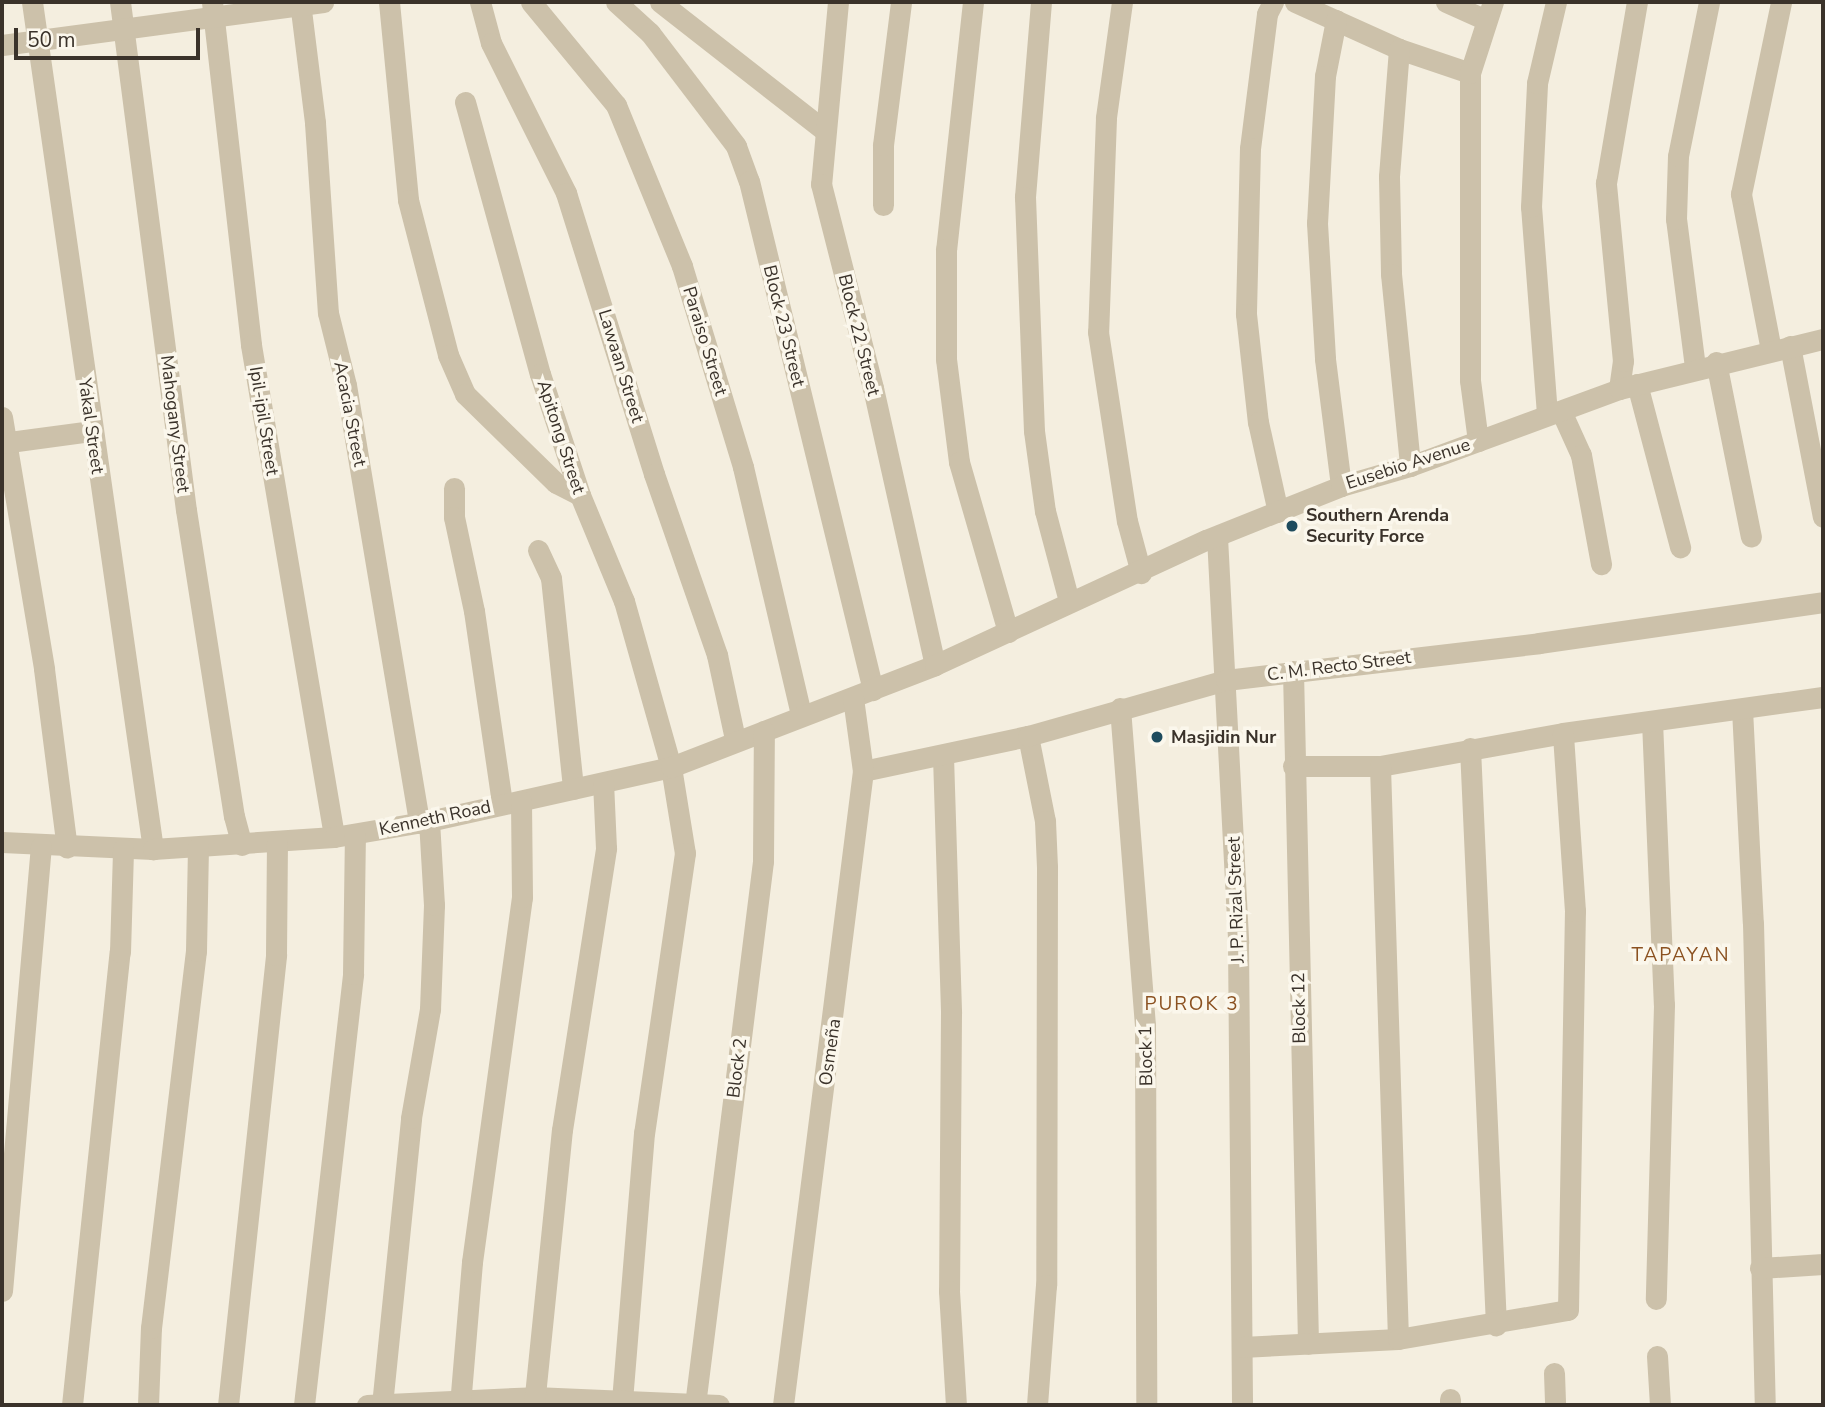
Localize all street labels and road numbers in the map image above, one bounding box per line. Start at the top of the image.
street label: Block 23 Street [758,263,810,389]
street label: Block 22 Street [833,272,885,398]
street label: Paraiso Street [678,284,732,398]
street label: Lawaan Street [594,307,648,425]
street label: Mahogany Street [156,354,194,494]
street label: Acacia Street [329,360,371,468]
street label: Ipil-ipil Street [245,365,283,477]
street label: Yakal Street [74,377,108,475]
street label: Apitong Street [532,377,590,497]
street label: Eusebio Avenue [1343,434,1473,494]
street label: C. M. Recto Street [1266,646,1412,686]
street label: Kenneth Road [377,796,493,840]
street label: J. P. Rizal Street [1223,836,1249,964]
street label: Block 12 [1288,972,1310,1044]
street label: Osmeña [815,1017,845,1087]
street label: Block 1 [1135,1026,1157,1086]
street label: Block 2 [723,1037,751,1099]

